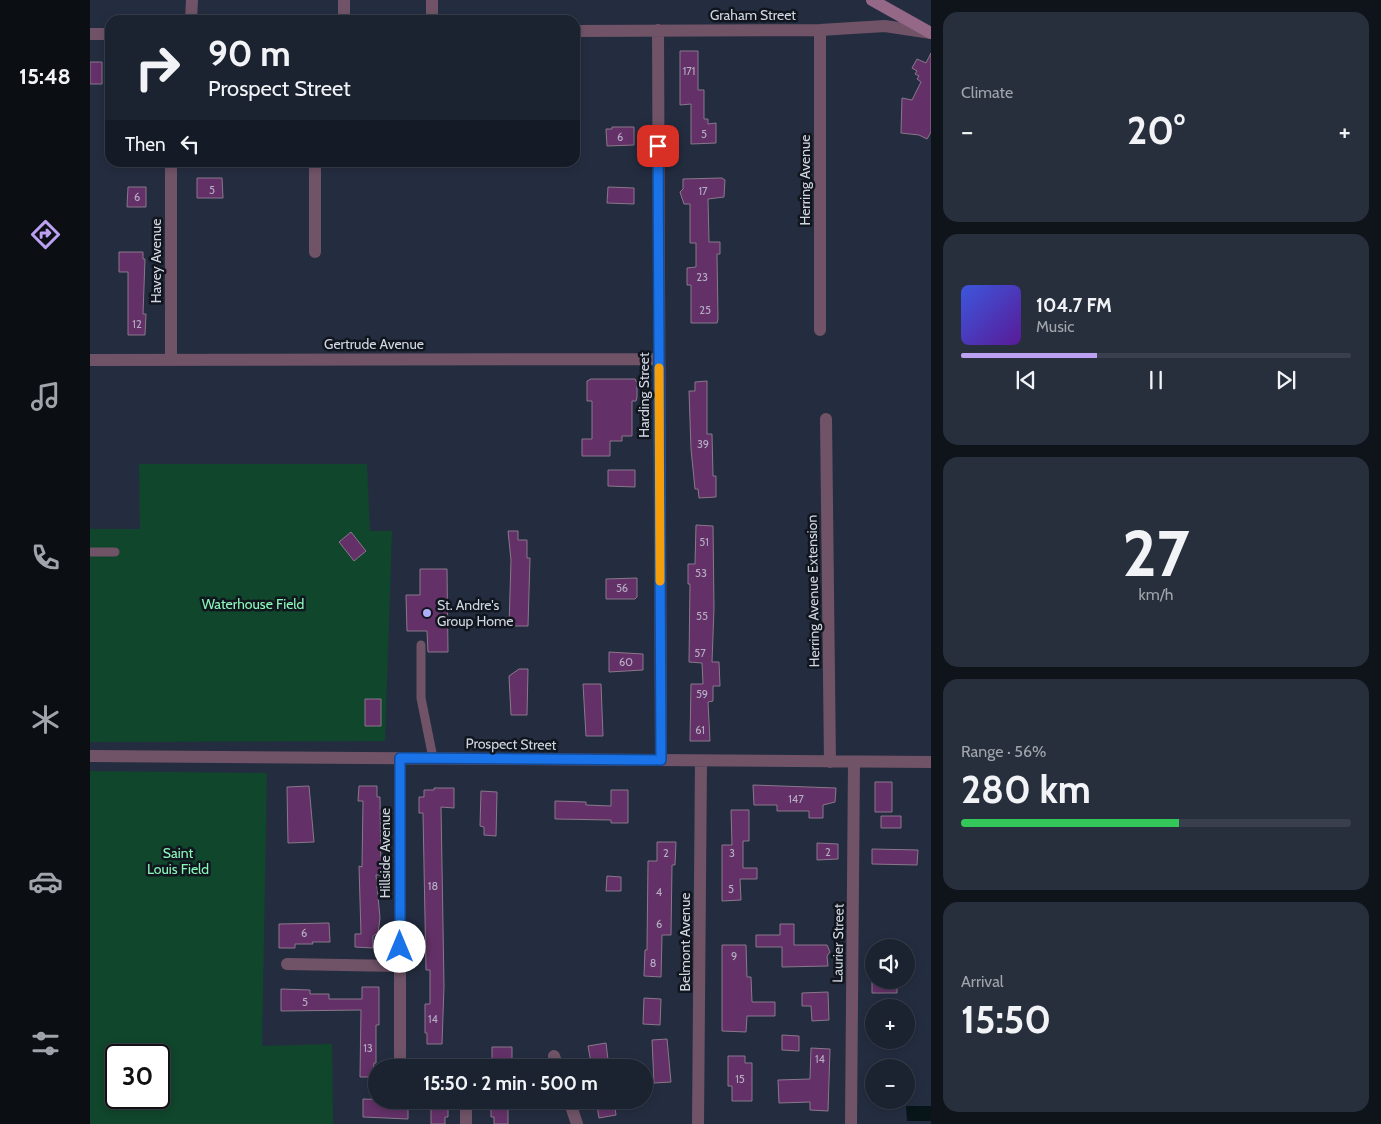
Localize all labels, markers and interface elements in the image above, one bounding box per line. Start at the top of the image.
street label: Graham Street [710,6,796,24]
text: 90 m [208,32,291,75]
icon: right [125,35,190,100]
text: 15:48 [19,63,71,90]
house number: 171 [683,64,695,78]
text: Prospect Street [208,75,351,102]
text: Climate [961,83,1013,102]
text: 20° [1127,107,1185,154]
text: − [961,114,973,148]
text: + [1339,114,1351,148]
pin [637,125,679,167]
house number: 5 [701,127,707,141]
icon: left [176,130,204,158]
house number: 6 [617,130,623,144]
icon: arrive [644,132,672,160]
text: Then [125,133,166,156]
street label: Herring Avenue [796,134,814,226]
house number: 5 [209,183,215,197]
house number: 17 [698,184,708,198]
house number: 6 [134,190,140,204]
icon: directions [28,217,63,252]
street label: Havey Avenue [147,219,165,303]
house number: 23 [696,270,708,284]
text: 104.7 FM [1036,294,1112,317]
house number: 25 [699,303,711,317]
house number: 12 [132,317,142,331]
text: Music [1036,317,1074,336]
street label: Gertrude Avenue [324,335,424,353]
street label: Harding Street [635,352,653,438]
icon: previous [1012,366,1040,394]
icon: pause [1142,366,1170,394]
icon: next [1272,366,1300,394]
icon: music [28,379,63,414]
house number: 39 [697,437,709,451]
text: 27 [1122,513,1190,592]
street label: Herring Avenue Extension [803,514,823,667]
house number: 51 [699,535,709,549]
icon: phone [28,540,63,575]
house number: 53 [695,566,707,580]
house number: 56 [616,581,628,595]
text: km/h [1138,585,1174,604]
park label: Waterhouse Field [202,595,304,613]
place label: St. Andre's Group Home [437,596,513,630]
marker: St. Andre's Group Home [421,607,433,619]
house number: 55 [696,609,708,623]
house number: 57 [694,646,706,660]
house number: 60 [619,655,633,669]
house number: 59 [696,687,708,701]
icon: climate [28,702,63,737]
house number: 61 [695,723,705,737]
street label: Prospect Street [465,734,557,754]
text: Range · 56% [961,742,1047,761]
text: 280 km [961,766,1091,813]
house number: 147 [788,792,804,806]
street label: Hillside Avenue [376,808,394,898]
park label: Saint Louis Field [147,844,209,878]
house number: 2 [825,845,831,859]
house number: 2 [663,846,669,860]
house number: 3 [729,846,735,860]
icon: car [28,864,63,899]
house number: 18 [428,879,438,893]
house number: 5 [728,882,734,896]
house number: 4 [656,885,663,899]
street label: Belmont Avenue [676,893,694,991]
street label: Laurier Street [828,903,848,983]
house number: 6 [656,917,662,931]
position arrow [373,920,425,972]
house number: 6 [301,926,307,940]
map controls [865,939,915,1109]
button: sound [865,939,915,989]
house number: 9 [731,949,737,963]
house number: 8 [650,956,656,970]
text: Arrival [961,972,1004,991]
house number: 5 [302,995,308,1009]
text: 15:50 [961,996,1051,1043]
button: + [865,999,915,1049]
house number: 14 [428,1012,439,1026]
icon: filters [28,1026,63,1061]
house number: 13 [363,1041,373,1055]
speed limit sign: 30 [105,1044,170,1109]
house number: 14 [815,1052,826,1066]
button: − [865,1059,915,1109]
text: 15:50 · 2 min · 500 m [423,1072,598,1095]
house number: 15 [735,1072,745,1086]

